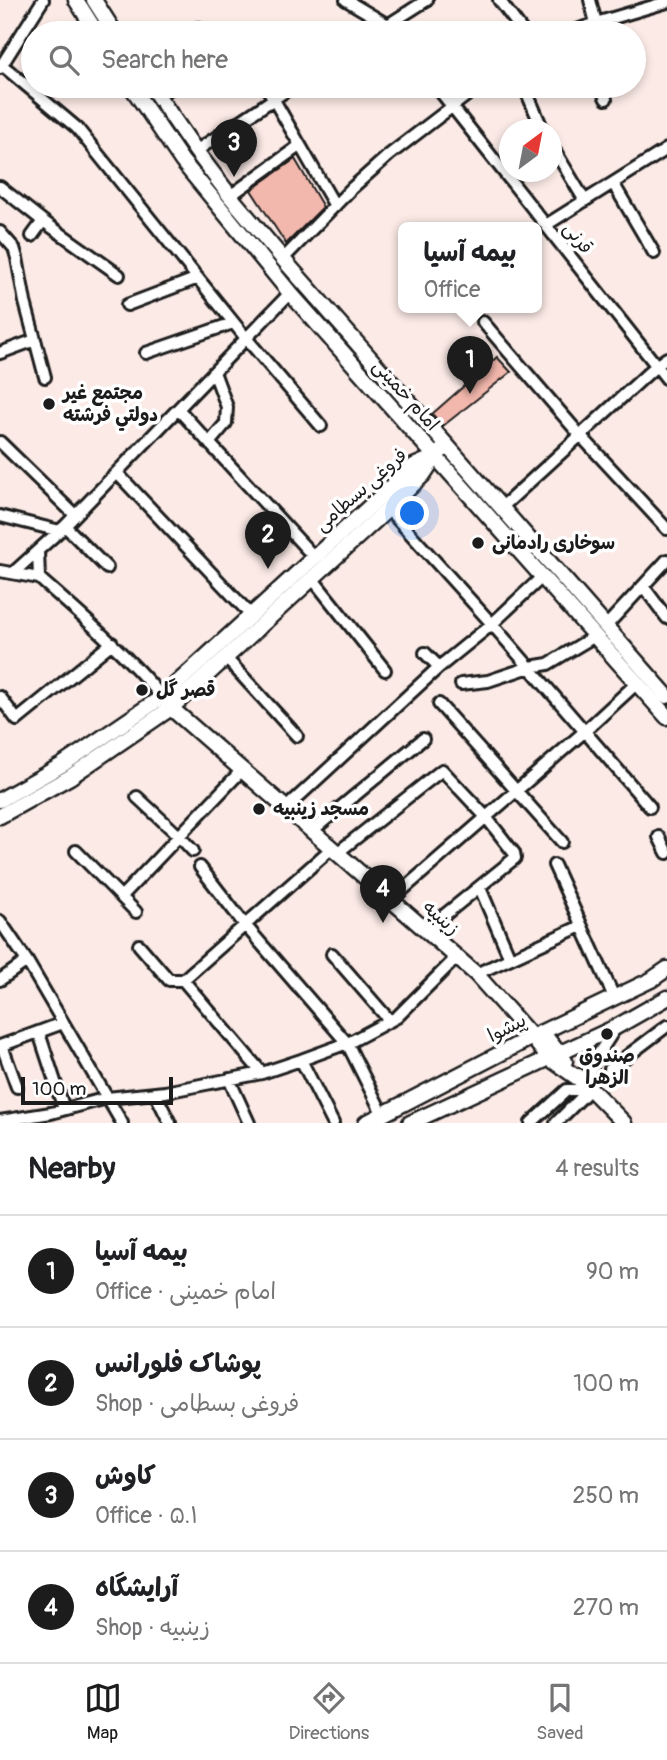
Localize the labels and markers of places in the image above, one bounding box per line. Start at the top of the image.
pin: 3 [211,119,257,177]
pin: 1 [447,336,493,394]
place label: مجتمع غير دولتي فرشته [61,381,158,431]
marker: مجتمع غير دولتي فرشته [41,396,57,412]
pin: 2 [245,511,291,569]
place label: سوخاری رادمانی [492,531,615,555]
marker: سوخاری رادمانی [470,535,486,551]
place label: قصر گل [156,678,216,702]
marker: قصر گل [134,682,150,698]
place label: مسجد زینبیه [273,797,369,821]
marker: مسجد زینبیه [251,801,267,817]
pin: 4 [360,865,406,923]
marker: صندوق الزهرا [599,1026,615,1042]
place label: صندوق الزهرا [579,1044,635,1090]

